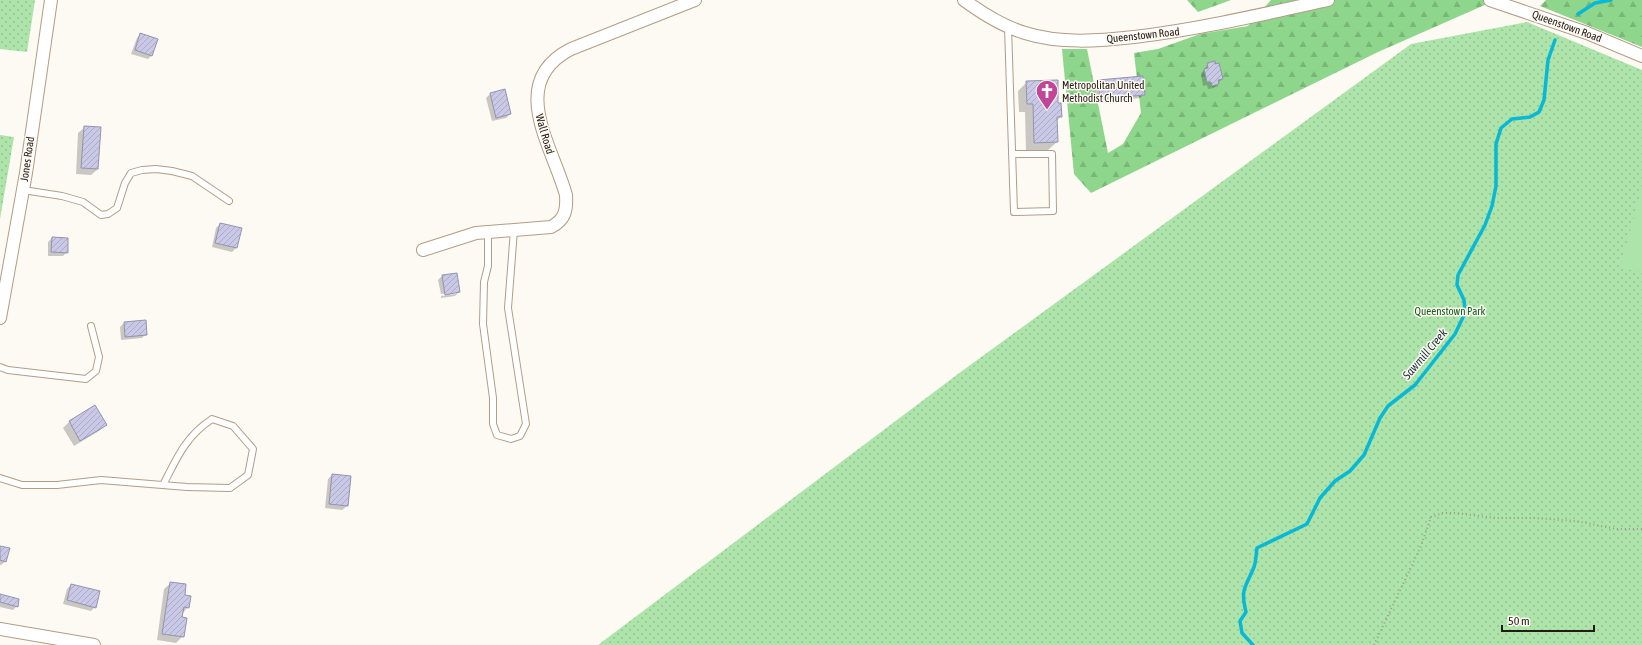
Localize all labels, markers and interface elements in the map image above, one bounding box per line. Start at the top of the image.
street label: Queenstown Road [1530,8,1604,44]
street label: Queenstown Road [1106,25,1180,45]
church icon: Metropolitan United Methodist Church [1034,78,1060,111]
place label: Metropolitan United Methodist Church [1062,79,1144,104]
street label: Wall Road [534,113,556,155]
street label: Jones Road [18,136,36,182]
park label: Queenstown Park [1415,305,1486,317]
water label: Sawmill Creek [1399,325,1451,383]
scale bar [1502,607,1594,633]
text: 50 m [1508,614,1530,628]

